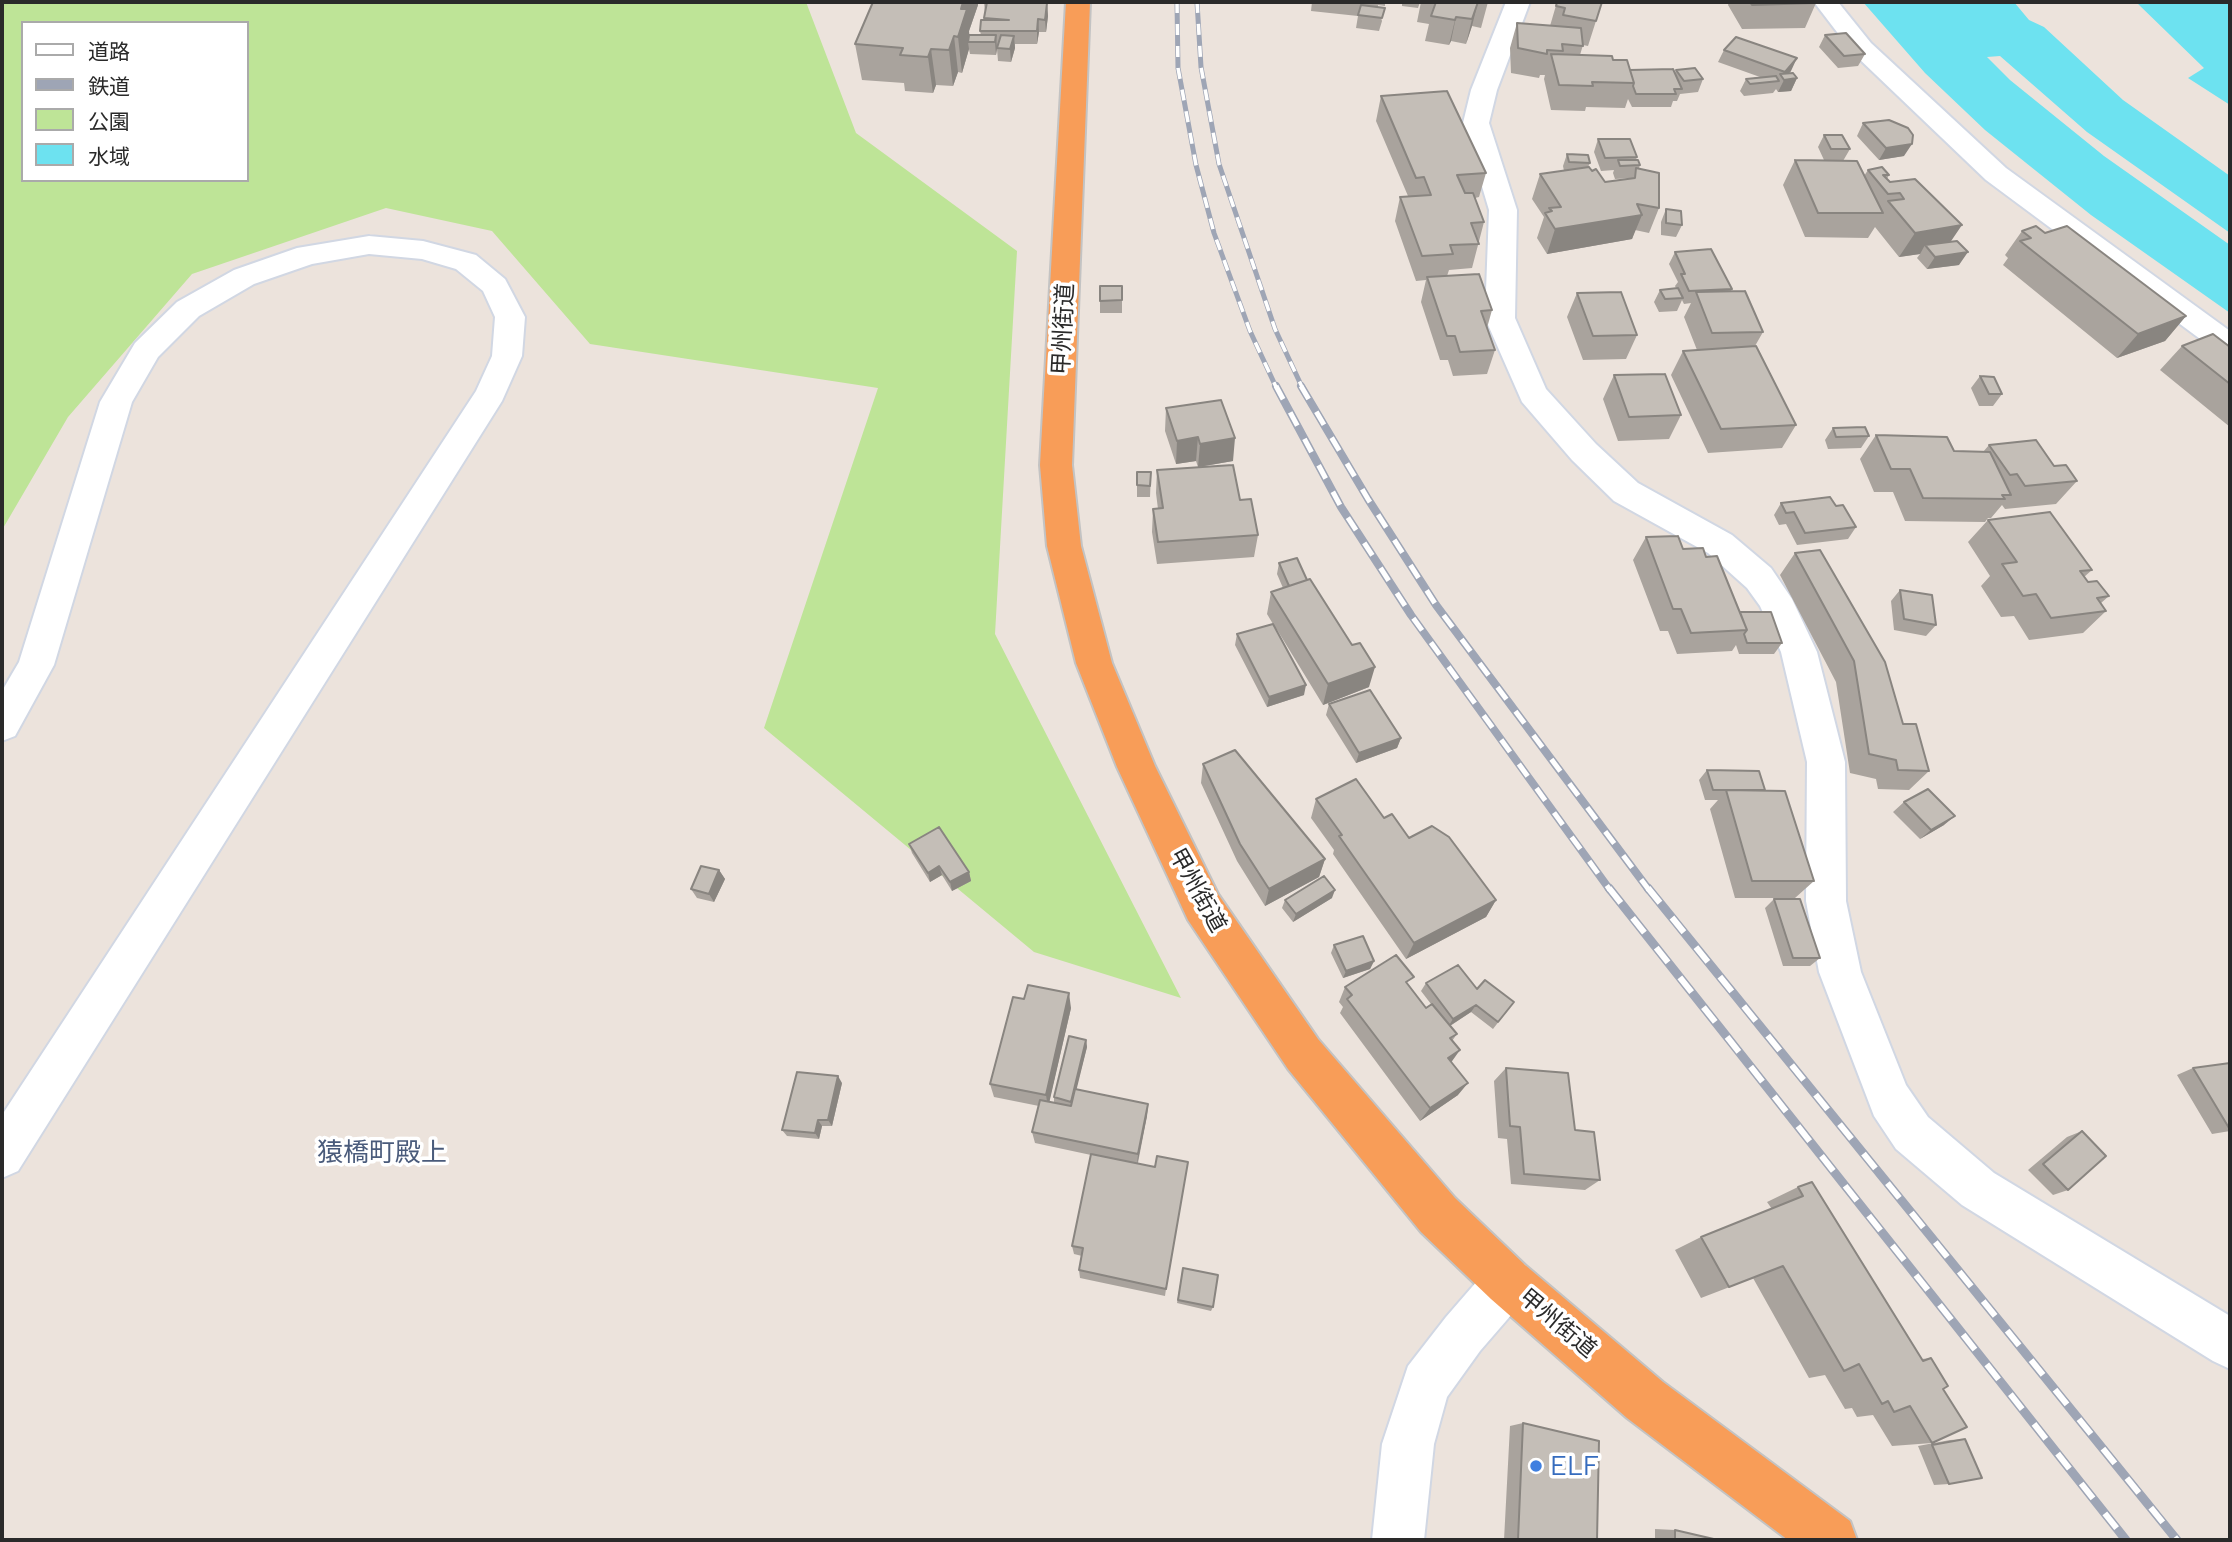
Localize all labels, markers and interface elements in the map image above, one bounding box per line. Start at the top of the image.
legend [21,21,248,182]
text: 道路 [88,38,130,63]
text: 鉄道 [88,73,130,98]
text: 公園 [88,108,130,133]
text: 水域 [88,143,130,168]
street label: 甲州街道 [1047,282,1079,376]
street label: 甲州街道 [1164,843,1232,937]
district label: 猿橋町殿上 [317,1136,447,1168]
street label: 甲州街道 [1514,1283,1602,1363]
place label: ELF [1550,1449,1599,1483]
marker: ELF [1528,1458,1544,1474]

